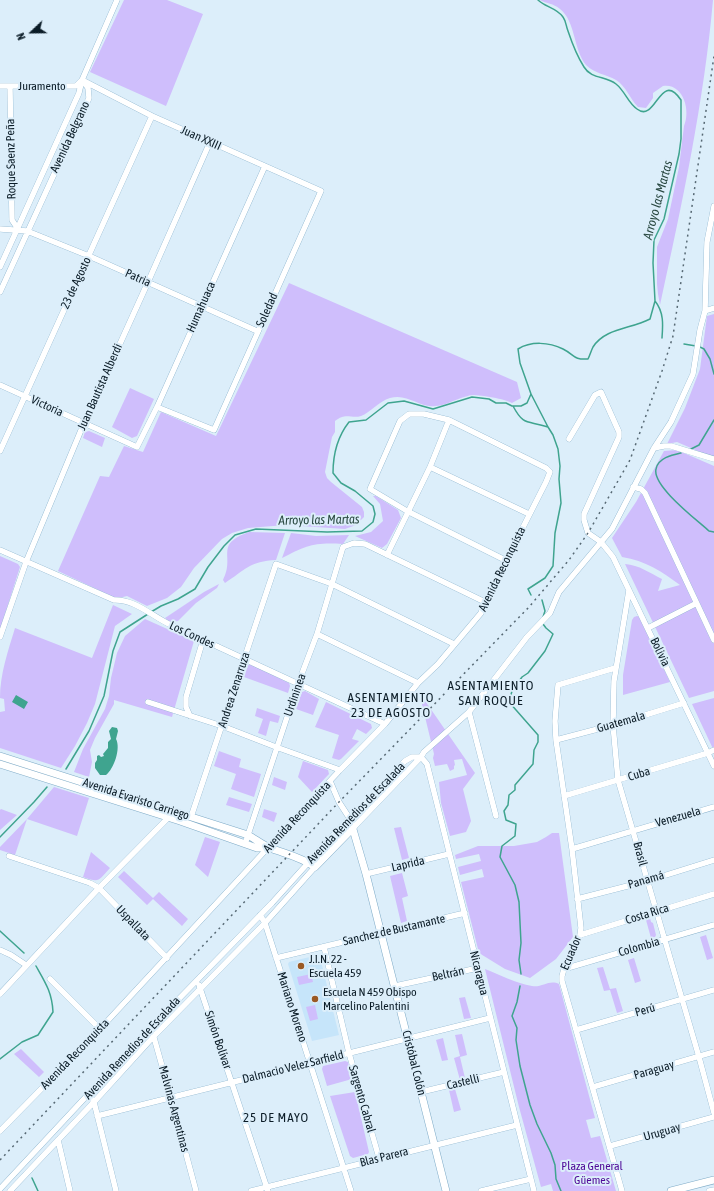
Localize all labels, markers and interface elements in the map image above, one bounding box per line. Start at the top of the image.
north arrow [12,12,52,52]
text: N [14,31,28,42]
street label: Juramento [18,79,66,93]
street label: Avenida Belgrano [47,99,93,175]
street label: Roque Saenz Peña [3,119,19,199]
street label: Juan XXIII [179,123,223,153]
water label: Arroyo las Martas [640,159,676,241]
street label: 23 de Agosto [58,255,94,311]
street label: Patria [123,266,153,290]
street label: Humahuaca [183,279,219,335]
street label: Soledad [253,291,281,329]
street label: Juan Bautista Alberdi [74,342,126,432]
street label: Victoria [29,392,65,420]
water label: Arroyo las Martas [278,511,360,529]
street label: Avenida Reconquista [475,524,529,614]
street label: Los Condes [167,618,217,652]
street label: Bolivia [647,635,673,669]
street label: Andrea Zenarruza [215,650,253,730]
street label: Urdininea [281,672,309,718]
district label: ASENTAMIENTO SAN ROQUE [448,678,534,709]
district label: ASENTAMIENTO 23 DE AGOSTO [348,690,434,721]
street label: Guatemala [595,708,647,736]
street label: Avenida Remedios de Escalada [304,759,408,867]
street label: Cuba [626,764,652,784]
street label: Avenida Evaristo Carriego [81,775,191,823]
street label: Avenida Reconquista [260,778,334,856]
street label: Venezuela [654,804,702,830]
street label: Brasil [630,840,650,868]
street label: Laprida [390,853,426,875]
street label: Panamá [626,868,666,892]
street label: Costa Rica [624,901,670,927]
street label: Uspallata [113,902,153,944]
street label: Sanchez de Bustamante [341,911,447,949]
street label: Ecuador [557,934,585,972]
street label: Colombia [617,934,661,960]
street label: Nicaragua [467,949,491,997]
place label: J.I.N. 22 - Escuela 459 [309,952,361,980]
marker: J.I.N. 22 - Escuela 459 [296,961,306,971]
street label: Beltrán [431,964,465,984]
street label: Mariano Moreno [274,970,310,1044]
place label: Escuela N 459 Obispo Marcelino Palentini [323,985,417,1013]
street label: Avenida Remedios de Escalada [81,994,183,1102]
marker: Escuela N 459 Obispo Marcelino Palentini [310,994,320,1004]
street label: Perú [633,1000,657,1020]
street label: Simón Bolívar [201,1009,235,1071]
street label: Avenida Reconquista [38,1016,112,1092]
street label: Cristóbal Colón [399,1029,429,1097]
street label: Dalmacio Velez Sarfield [241,1047,345,1087]
street label: Paraguay [632,1057,676,1083]
street label: Malvinas Argentinas [156,1064,192,1154]
street label: Sargento Cabral [346,1064,378,1134]
street label: Castelli [445,1071,481,1093]
district label: 25 DE MAYO [243,1110,309,1126]
street label: Uruguay [642,1120,682,1144]
street label: Blas Parera [358,1144,410,1170]
park label: Plaza General Güemes [561,1159,623,1187]

